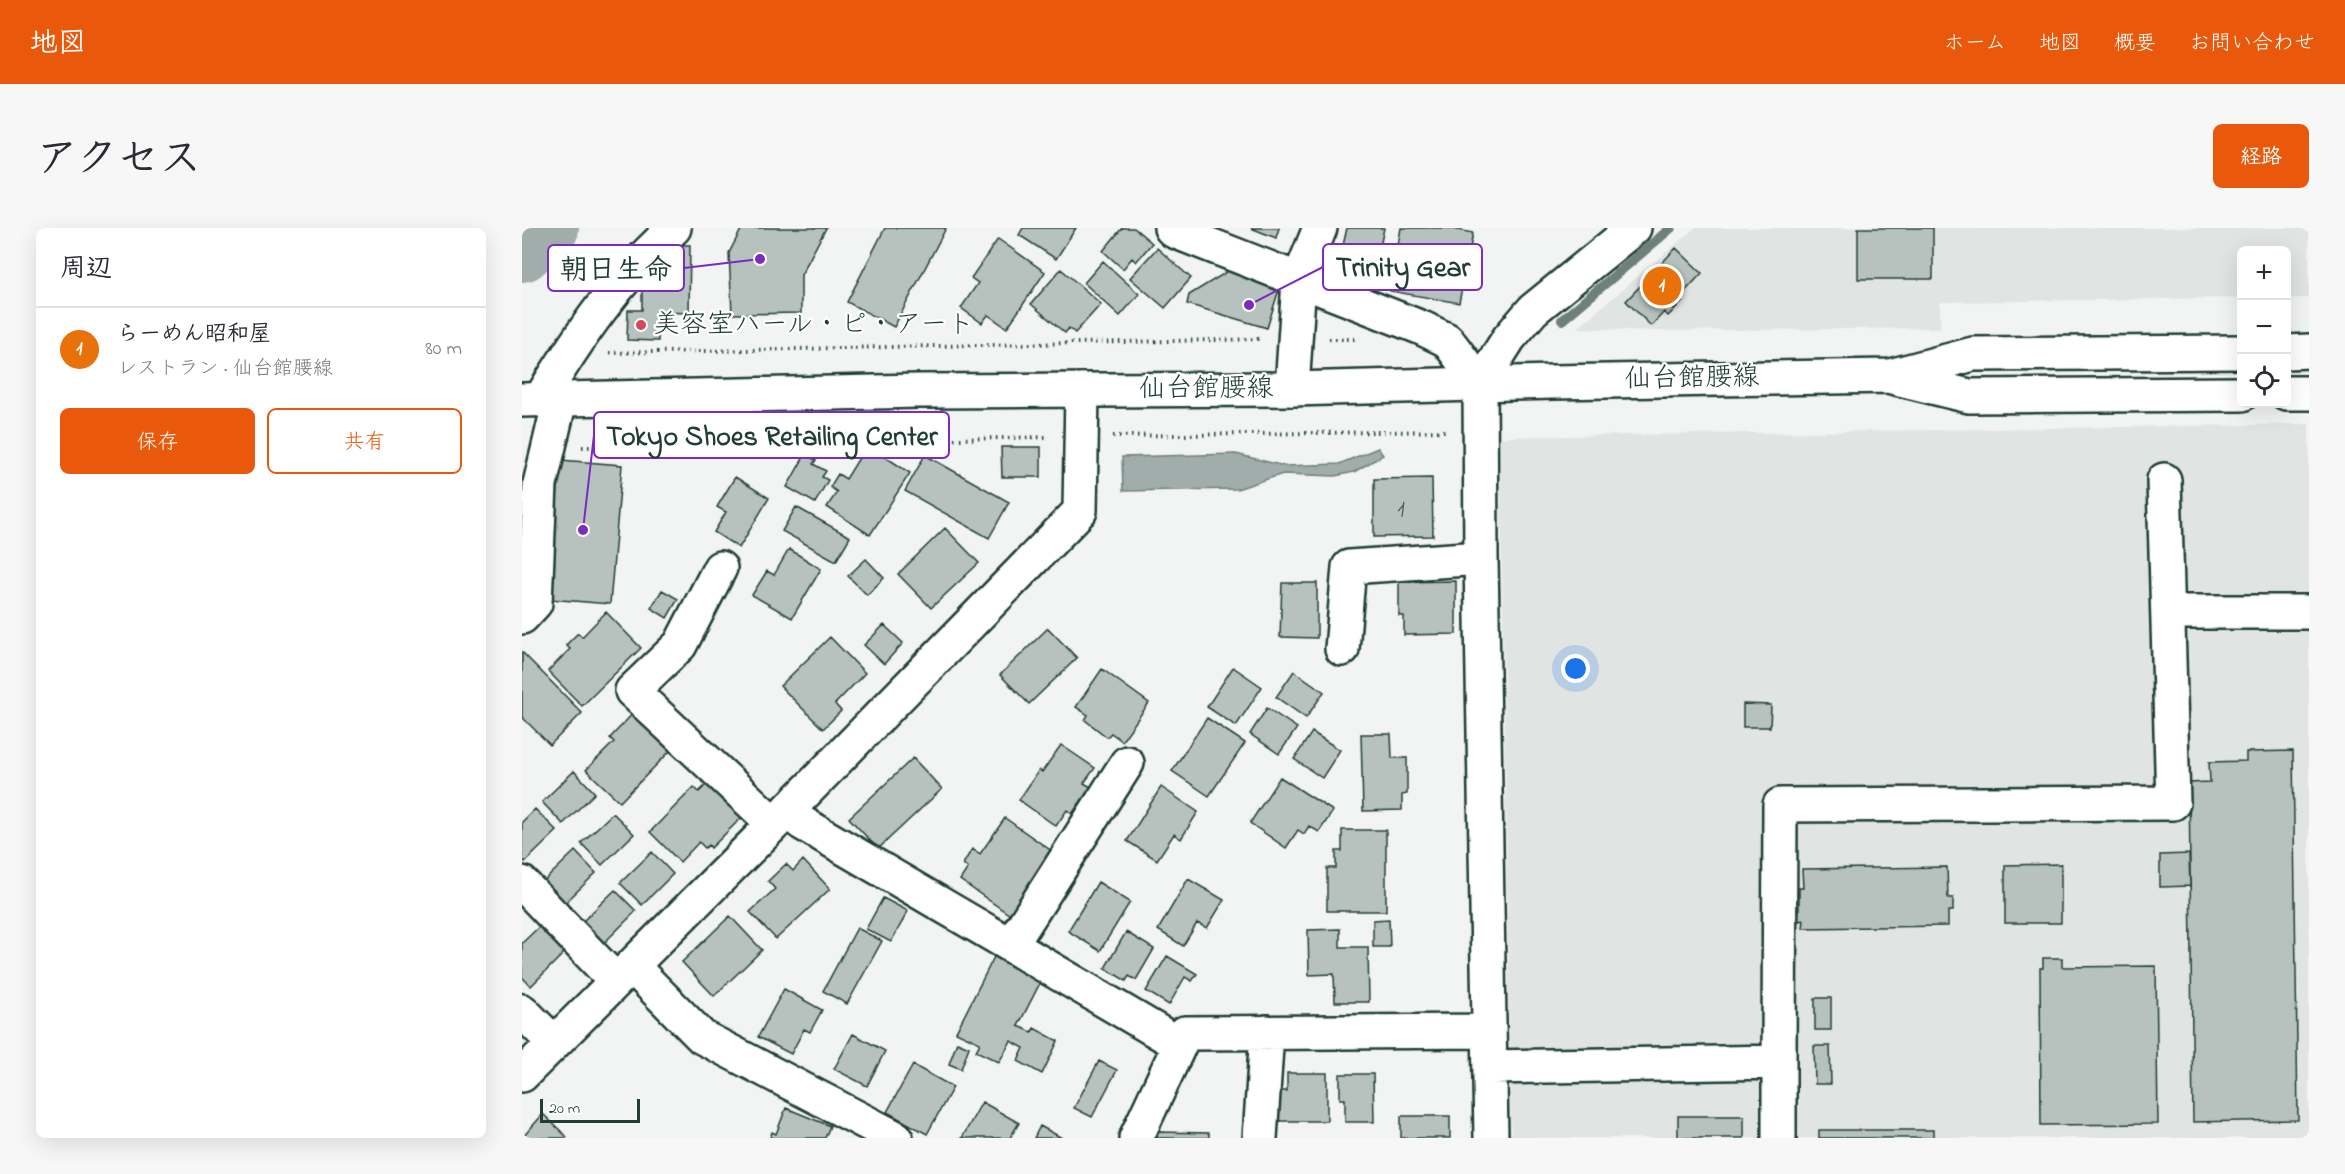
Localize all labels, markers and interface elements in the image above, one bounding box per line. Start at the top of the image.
text: 地図 [30,24,86,65]
text: ホーム [1944,29,2006,59]
text: 地図 [2039,29,2081,59]
text: 概要 [2114,29,2156,59]
text: お問い合わせ [2189,29,2315,59]
button: 経路 [2213,124,2309,188]
text: アクセス [36,130,201,191]
callout: Trinity Gear [1323,244,1482,290]
callout: 朝日生命 [548,245,684,291]
map controls [2237,246,2291,408]
button: + [2237,246,2291,300]
text: Trinity Gear [1336,249,1472,290]
text: 周辺 [60,251,112,289]
text: 朝日生命 [560,251,672,292]
pin: 1 [1642,264,1682,308]
button: − [2237,300,2291,354]
place label: 美容室ハール・ピ・アート [653,306,974,345]
marker: 美容室ハール・ピ・アート [634,318,648,332]
text: らーめん昭和屋 [117,319,271,351]
text: 1 [76,335,83,364]
text: 80 m [425,335,462,364]
button: locate [2237,354,2291,408]
text: レストラン · 仙台館腰線 [117,355,333,384]
street label: 仙台館腰線 [1624,358,1760,400]
street label: 仙台館腰線 [1139,370,1274,409]
button: 保存 [60,408,255,474]
button: 共有 [267,408,462,474]
callout: Tokyo Shoes Retailing Center [594,412,949,458]
text: Tokyo Shoes Retailing Center [606,418,939,460]
house number: 1 [1397,493,1405,528]
your location [1561,654,1590,683]
scale bar [540,1096,640,1124]
text: 20 m [549,1097,580,1121]

